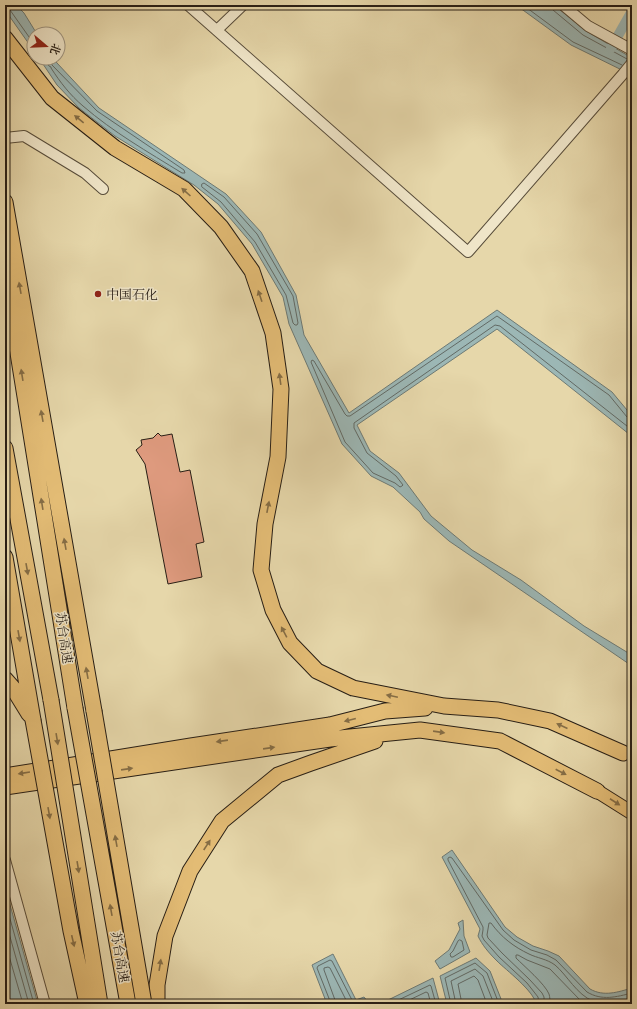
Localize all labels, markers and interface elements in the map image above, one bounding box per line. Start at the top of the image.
north arrow [26,26,66,66]
text: 北 [47,42,63,56]
one-way arrow [73,115,84,123]
one-way arrow [181,187,191,196]
one-way arrow [17,282,23,294]
place label: 中国石化 [106,287,158,302]
marker: 中国石化 [93,289,103,299]
one-way arrow [257,290,263,302]
one-way arrow [19,369,25,382]
one-way arrow [277,373,283,385]
one-way arrow [39,410,45,423]
one-way arrow [39,498,45,510]
one-way arrow [265,501,271,514]
one-way arrow [62,538,68,551]
one-way arrow [24,563,30,575]
street label: 苏台高速 [53,611,75,665]
one-way arrow [281,627,288,638]
one-way arrow [16,630,22,643]
one-way arrow [84,666,90,679]
one-way arrow [385,692,398,698]
one-way arrow [344,718,356,724]
one-way arrow [556,723,567,729]
one-way arrow [433,729,445,735]
one-way arrow [54,733,60,745]
one-way arrow [216,738,228,744]
one-way arrow [263,745,275,751]
one-way arrow [121,766,133,772]
one-way arrow [555,769,566,775]
one-way arrow [18,770,30,776]
one-way arrow [610,798,620,806]
one-way arrow [47,807,53,819]
one-way arrow [113,835,119,847]
one-way arrow [203,840,211,850]
one-way arrow [75,861,81,873]
one-way arrow [108,904,114,917]
street label: 苏台高速 [108,930,132,984]
one-way arrow [70,935,76,947]
one-way arrow [157,959,163,971]

